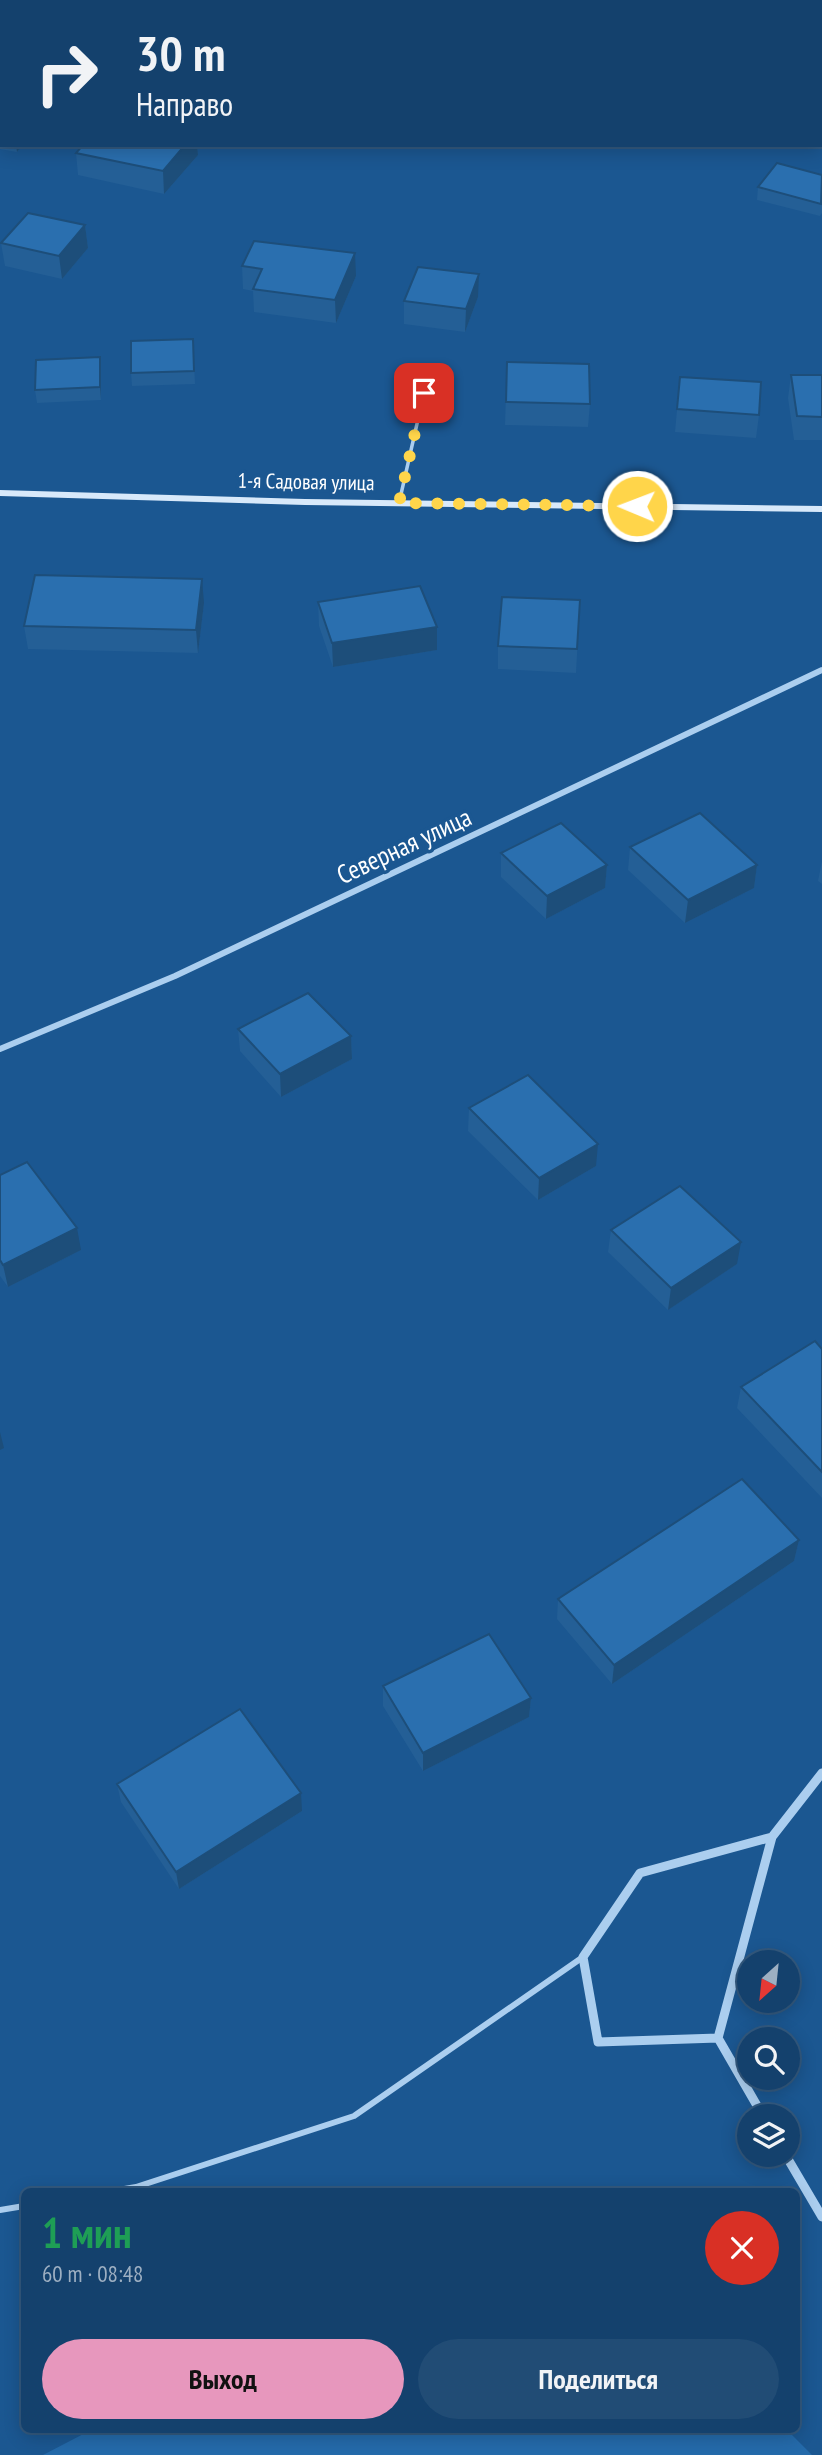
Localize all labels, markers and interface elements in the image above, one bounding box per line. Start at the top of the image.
text: 30 m [136,21,225,85]
icon: right [21,28,112,119]
text: Направо [136,83,233,125]
pin [394,363,454,423]
icon: arrive [405,374,443,412]
street label: 1-я Садовая улица [237,467,375,496]
position arrow [600,469,674,543]
street label: Северная улица [331,800,476,891]
north arrow [737,1950,800,2012]
map controls [737,1950,800,2167]
button: search [737,2027,800,2090]
button: layers [737,2104,800,2167]
text: 1 мин [42,2205,132,2260]
button: close [705,2211,779,2285]
text: 60 m · 08:48 [42,2259,143,2288]
button: Выход [42,2339,404,2419]
button: Поделиться [418,2339,779,2419]

